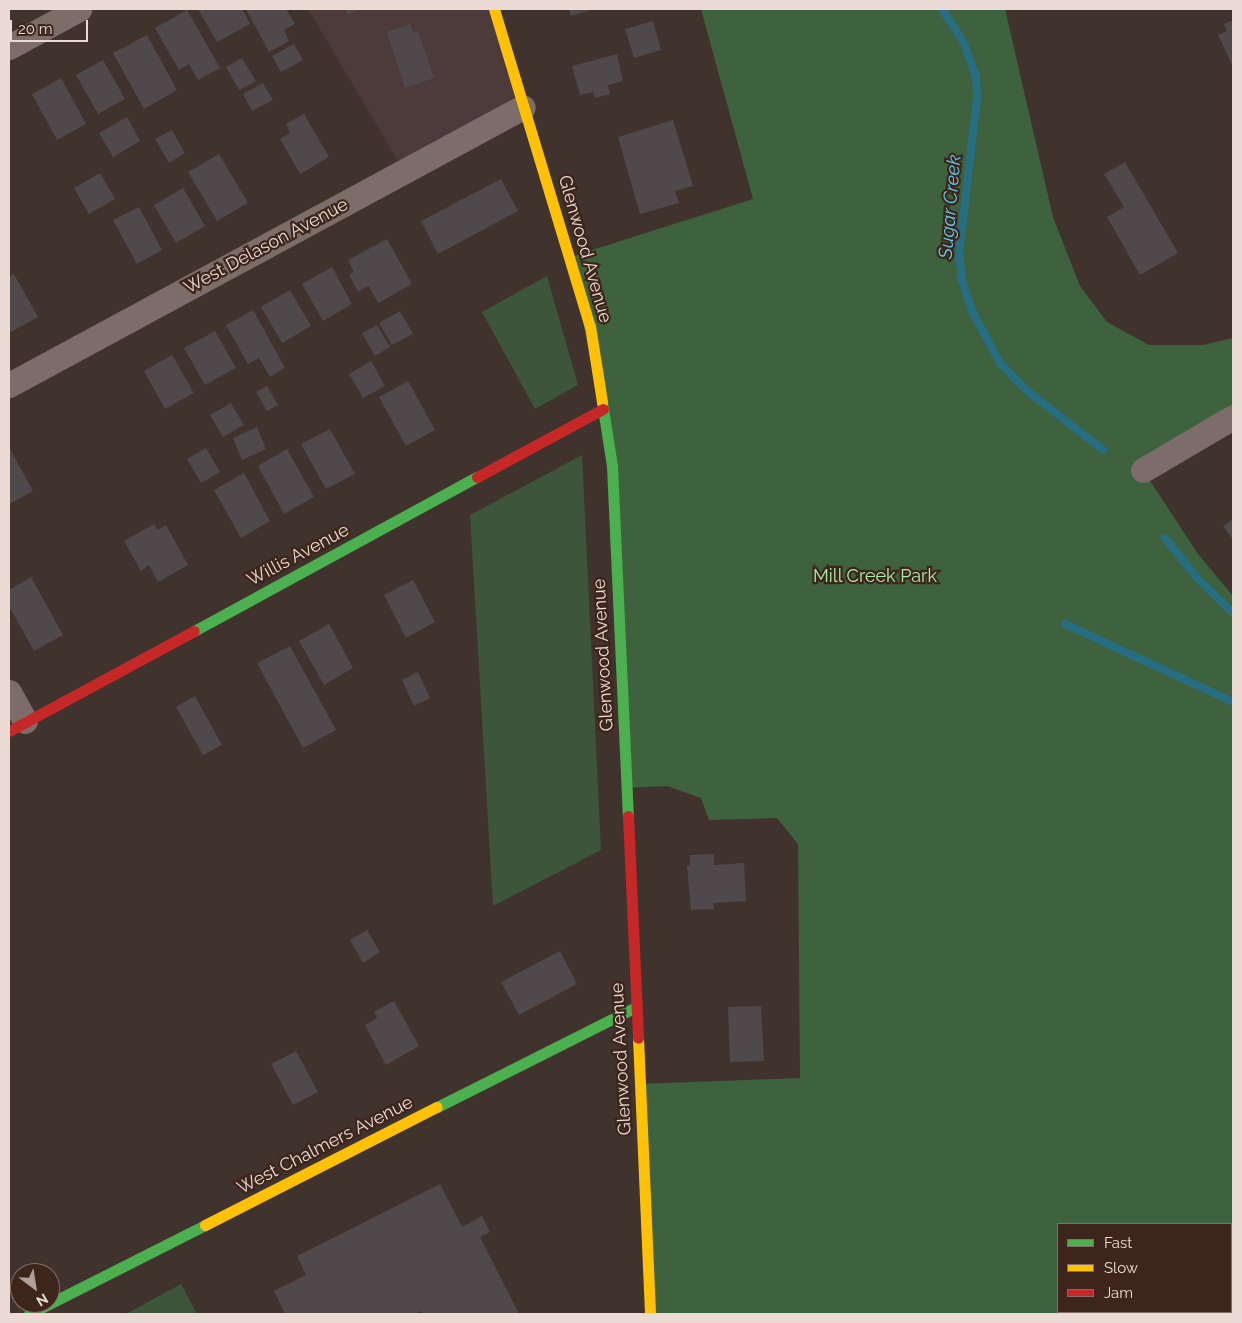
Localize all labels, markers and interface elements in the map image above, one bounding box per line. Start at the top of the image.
scale bar [12,10,90,42]
text: 20 m [18,20,53,38]
water label: Sugar Creek [934,154,966,260]
street label: Glenwood Avenue [553,172,617,326]
street label: West Delason Avenue [180,193,352,299]
street label: Willis Avenue [243,519,353,591]
park label: Mill Creek Park [813,565,937,587]
street label: Glenwood Avenue [588,578,618,732]
street label: Glenwood Avenue [606,982,636,1136]
street label: West Chalmers Avenue [233,1091,417,1199]
legend [1057,1223,1232,1313]
text: Fast [1104,1234,1132,1252]
text: Slow [1104,1259,1138,1277]
north arrow [10,1263,60,1313]
text: Jam [1104,1284,1133,1302]
text: N [34,1290,51,1310]

